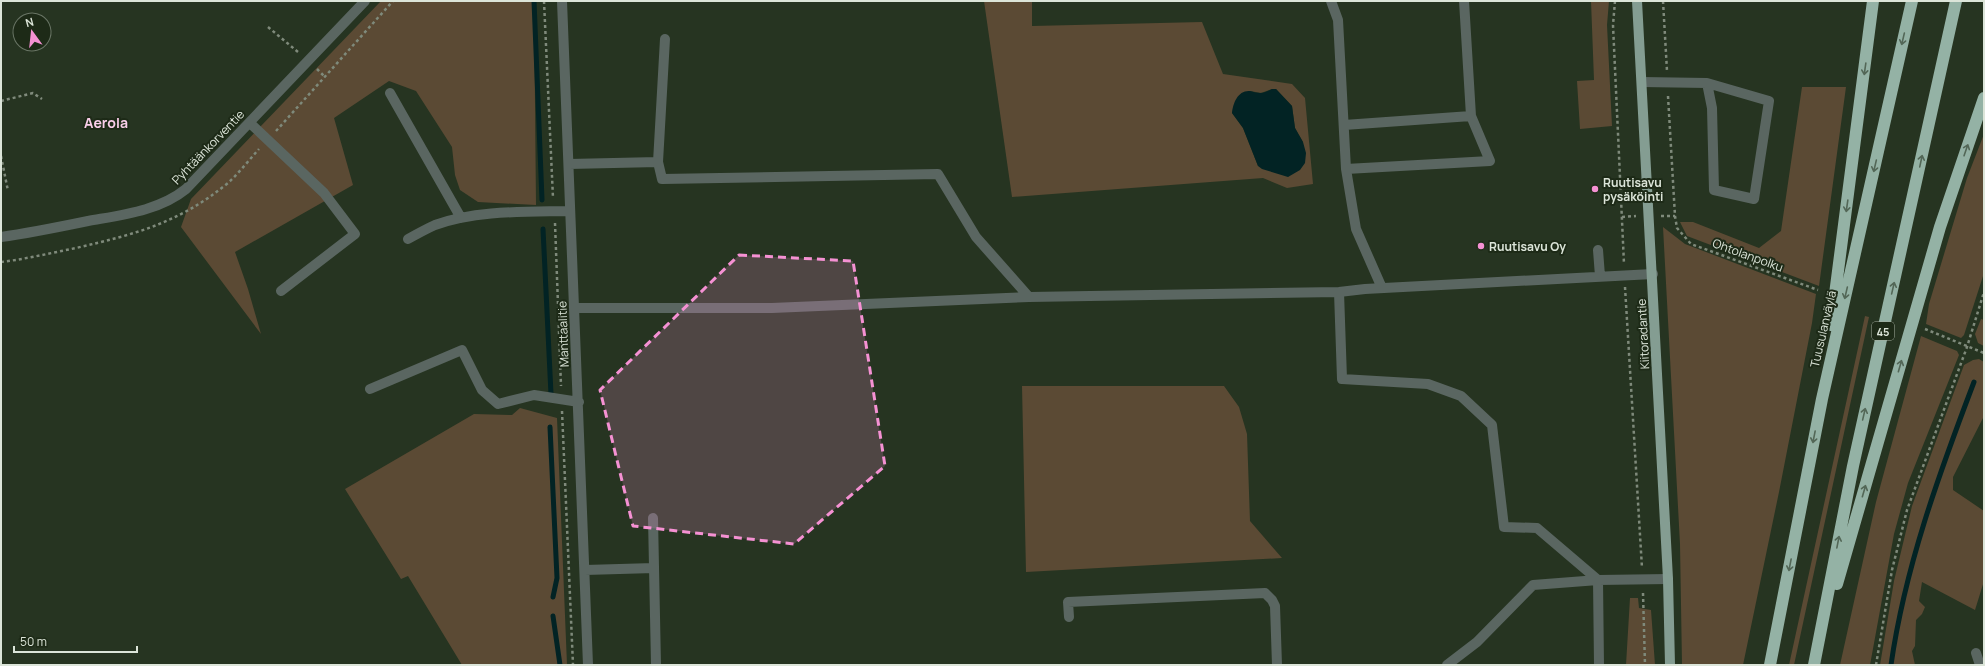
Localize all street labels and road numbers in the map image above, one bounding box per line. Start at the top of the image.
street label: Pyhtäänkorventie [168,106,248,188]
street label: Ohtolanpolku [1710,234,1786,276]
street label: Tuusulanväylä [1806,289,1840,369]
street label: Kiitoradantie [1633,298,1653,370]
street label: Manttaalitie [553,301,573,367]
road number: 45 [1872,322,1894,340]

